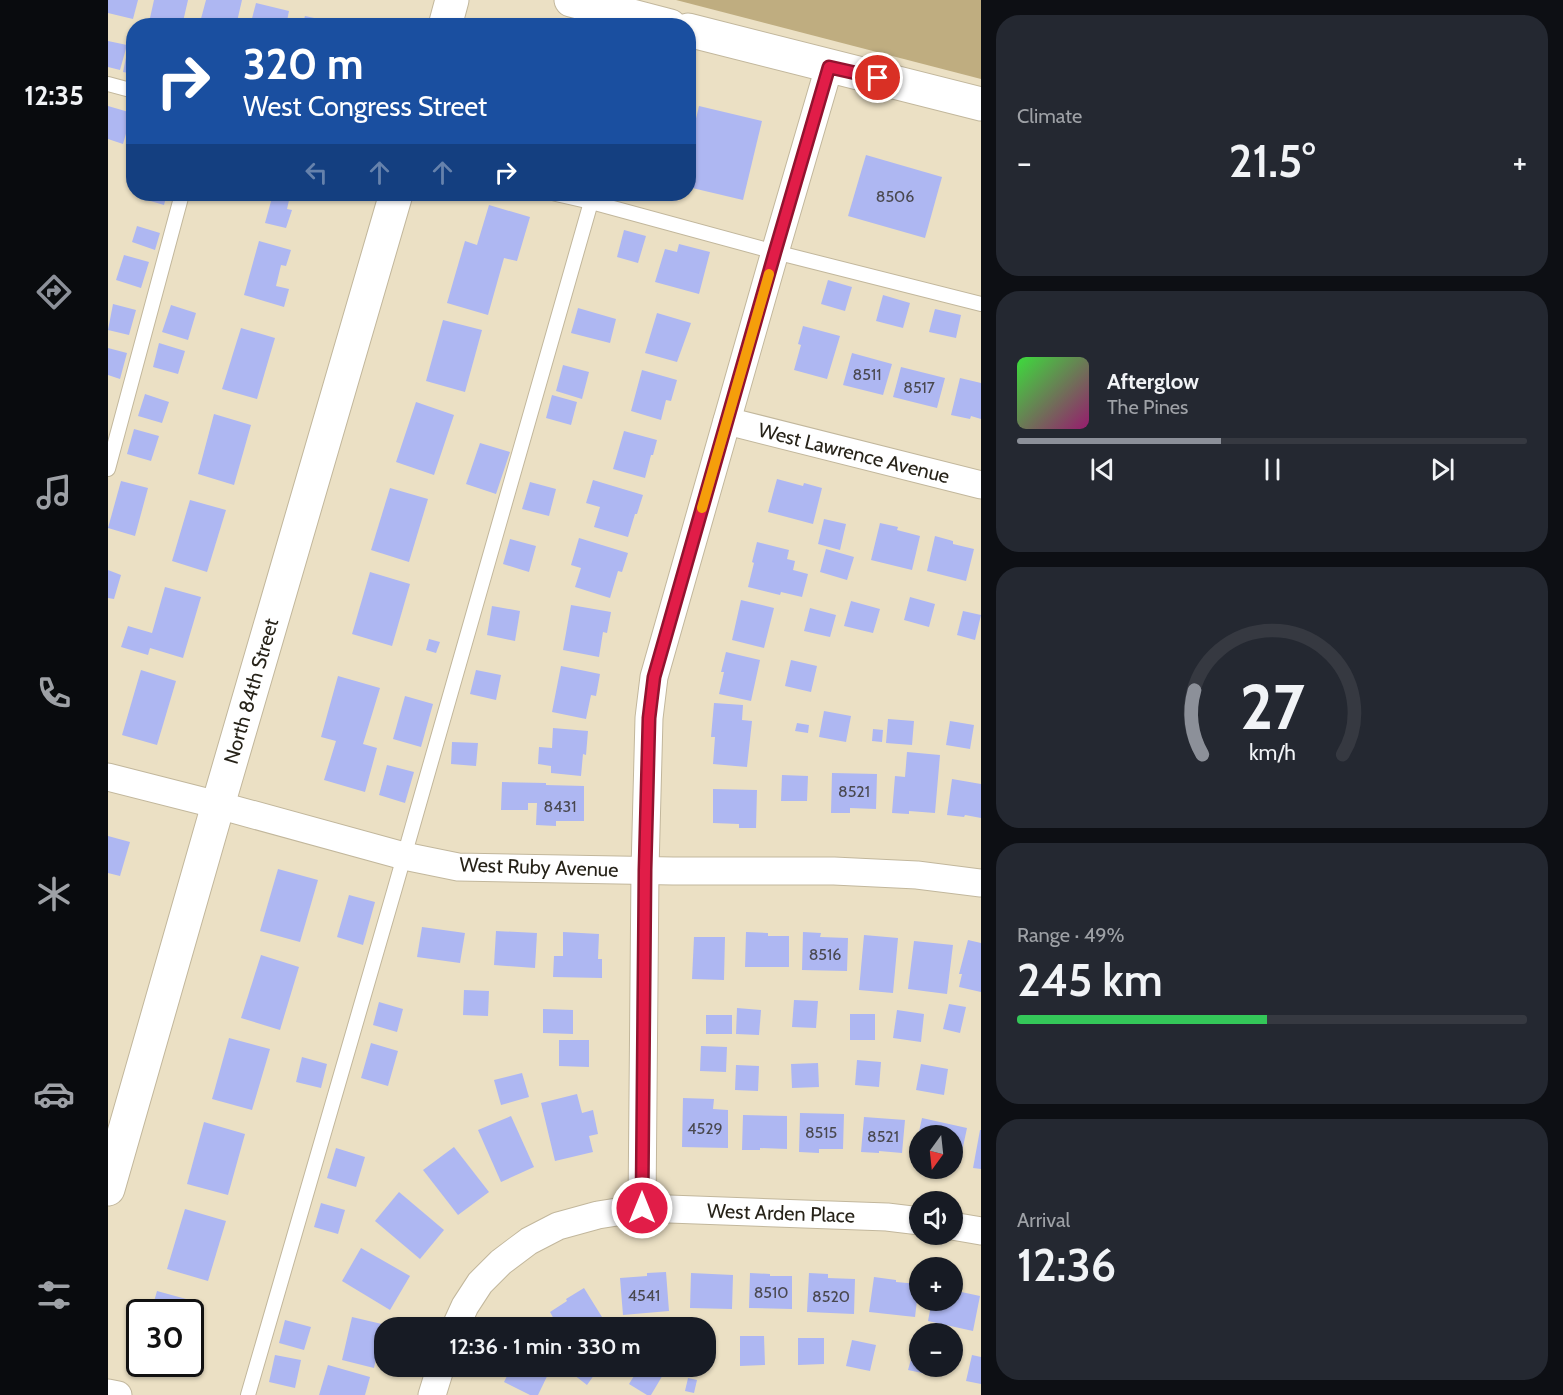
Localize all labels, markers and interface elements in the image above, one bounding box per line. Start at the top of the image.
text: 320 m [243,38,363,90]
icon: right [144,42,222,120]
pin [852,52,903,103]
icon: arrive [861,61,894,94]
text: 12:35 [24,79,84,112]
text: West Congress Street [243,90,487,123]
text: Climate [1017,104,1082,128]
text: 21.5° [1229,134,1315,188]
text: − [1017,142,1032,182]
text: + [1512,142,1527,182]
icon: left [300,156,333,189]
icon: ahead [363,156,396,189]
icon: ahead [426,156,459,189]
icon: right [489,156,522,189]
house number: 8506 [876,187,914,206]
icon: directions [33,271,75,313]
house number: 8511 [853,365,881,384]
text: Afterglow [1107,368,1199,395]
house number: 8517 [903,378,935,397]
text: The Pines [1107,395,1188,419]
street label: West Lawrence Avenue [756,418,952,488]
icon: previous [1086,453,1119,486]
icon: pause [1256,453,1289,486]
icon: next [1426,453,1459,486]
icon: music [33,471,75,513]
street label: North 84th Street [219,615,283,767]
text: 27 [1240,669,1305,745]
icon: phone [33,672,75,714]
text: km/h [1249,739,1295,765]
house number: 8521 [838,782,870,801]
house number: 8431 [544,797,576,816]
street label: West Ruby Avenue [459,852,619,882]
icon: climate [33,873,75,915]
text: Range · 49% [1017,923,1125,947]
house number: 8516 [809,945,841,964]
text: 245 km [1017,953,1163,1007]
icon: car [33,1073,75,1115]
house number: 4529 [687,1119,723,1138]
house number: 8515 [805,1123,837,1142]
north arrow [909,1125,963,1179]
map controls [909,1125,963,1377]
house number: 8521 [867,1127,899,1146]
position arrow [610,1176,674,1240]
button: sound [909,1191,963,1245]
street label: West Arden Place [707,1198,855,1228]
text: Arrival [1017,1208,1070,1232]
text: 12:36 [1017,1238,1116,1292]
button: + [909,1257,963,1311]
icon: filters [33,1274,75,1316]
house number: 8510 [754,1283,788,1302]
house number: 4541 [628,1286,660,1305]
house number: 8520 [812,1287,850,1306]
speed limit sign: 30 [126,1299,204,1377]
button: − [909,1323,963,1377]
text: 12:36 · 1 min · 330 m [449,1333,641,1360]

